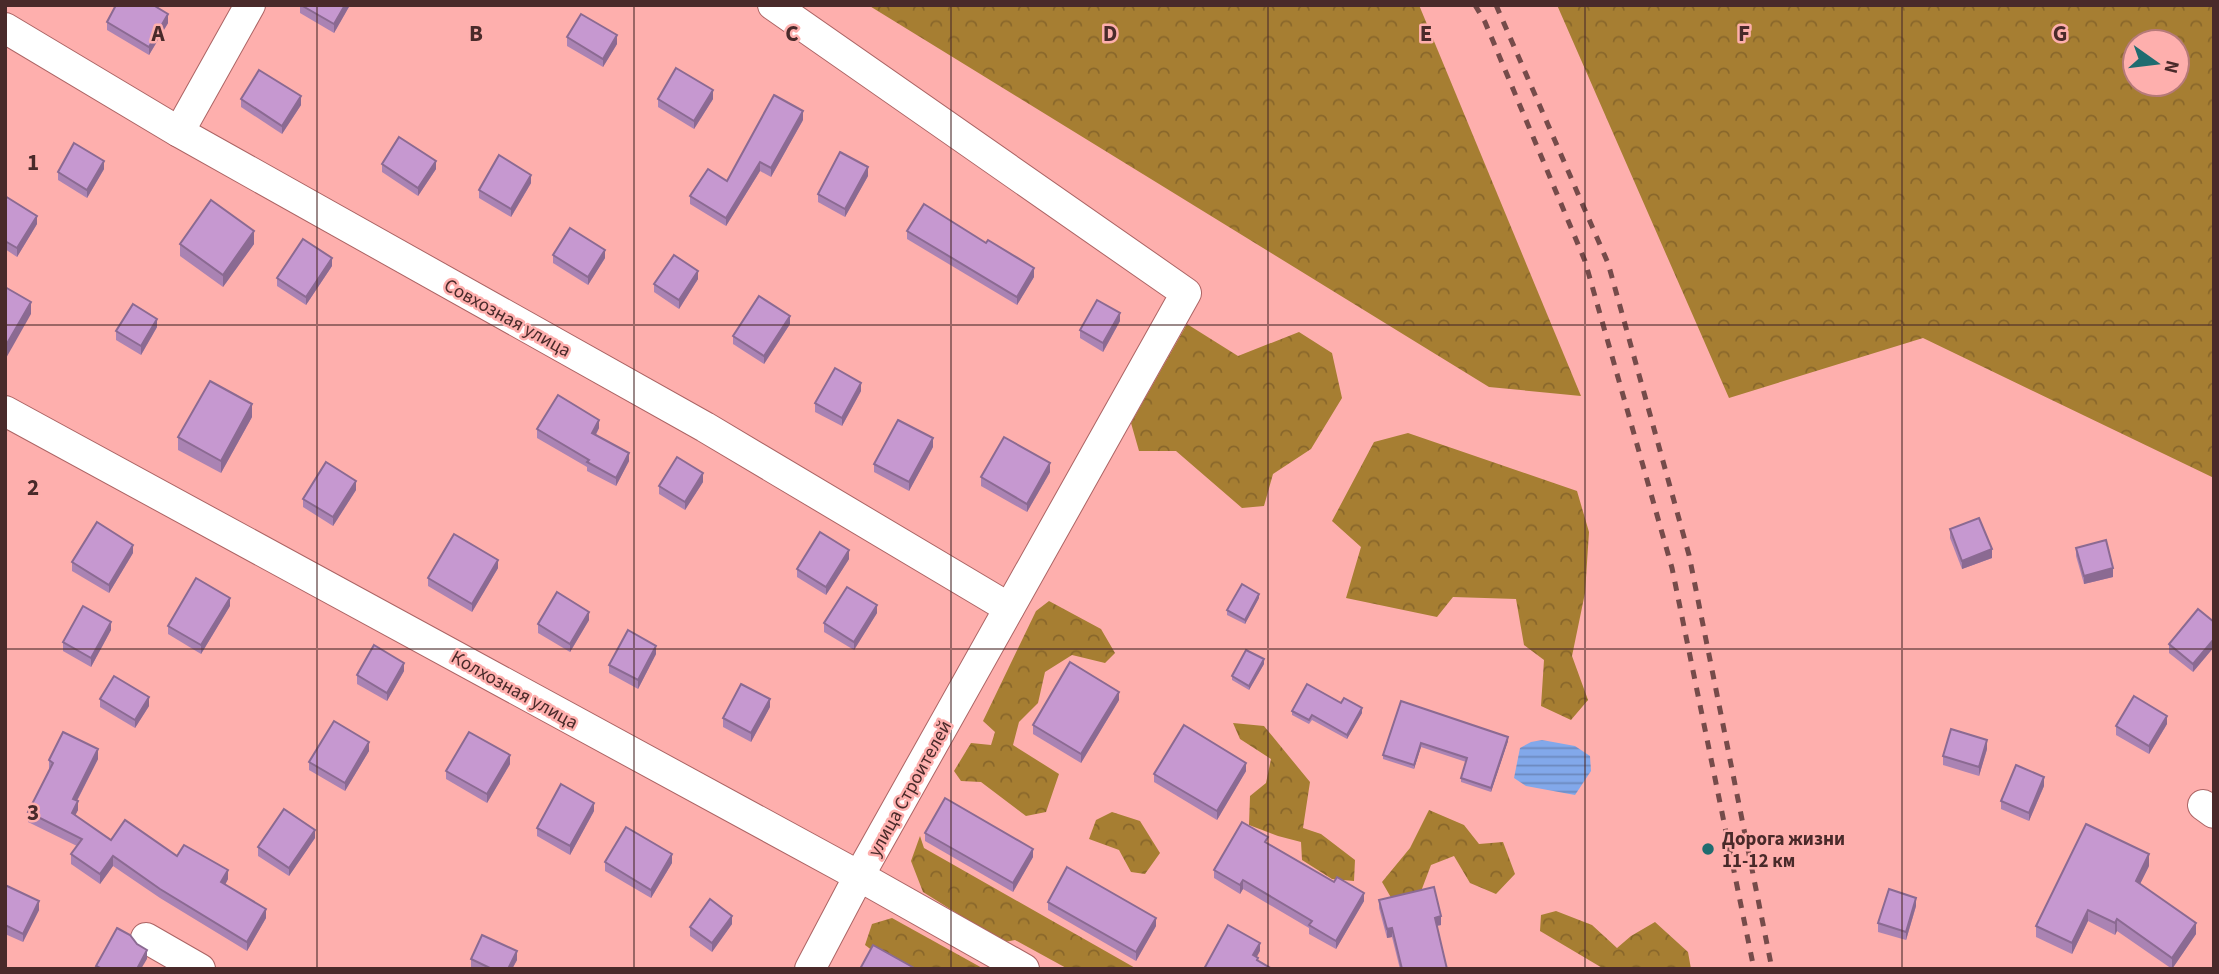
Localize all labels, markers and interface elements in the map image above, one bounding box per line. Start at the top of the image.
text: A [150,17,165,50]
text: B [469,17,483,50]
text: C [785,17,799,50]
text: D [1103,17,1117,50]
text: E [1420,17,1432,50]
text: F [1738,17,1750,50]
text: G [2053,17,2067,50]
north arrow [2121,28,2191,98]
text: N [2156,57,2186,76]
text: 1 [27,146,39,179]
street label: Совхозная улица [439,272,576,364]
text: 2 [27,471,39,504]
street label: Колхозная улица [446,644,583,736]
street label: улица Строителей [862,716,959,862]
text: 3 [27,796,39,829]
place label: Дорога жизни 11-12 км [1722,826,1845,875]
marker: Дорога жизни 11-12 км [1700,841,1716,857]

